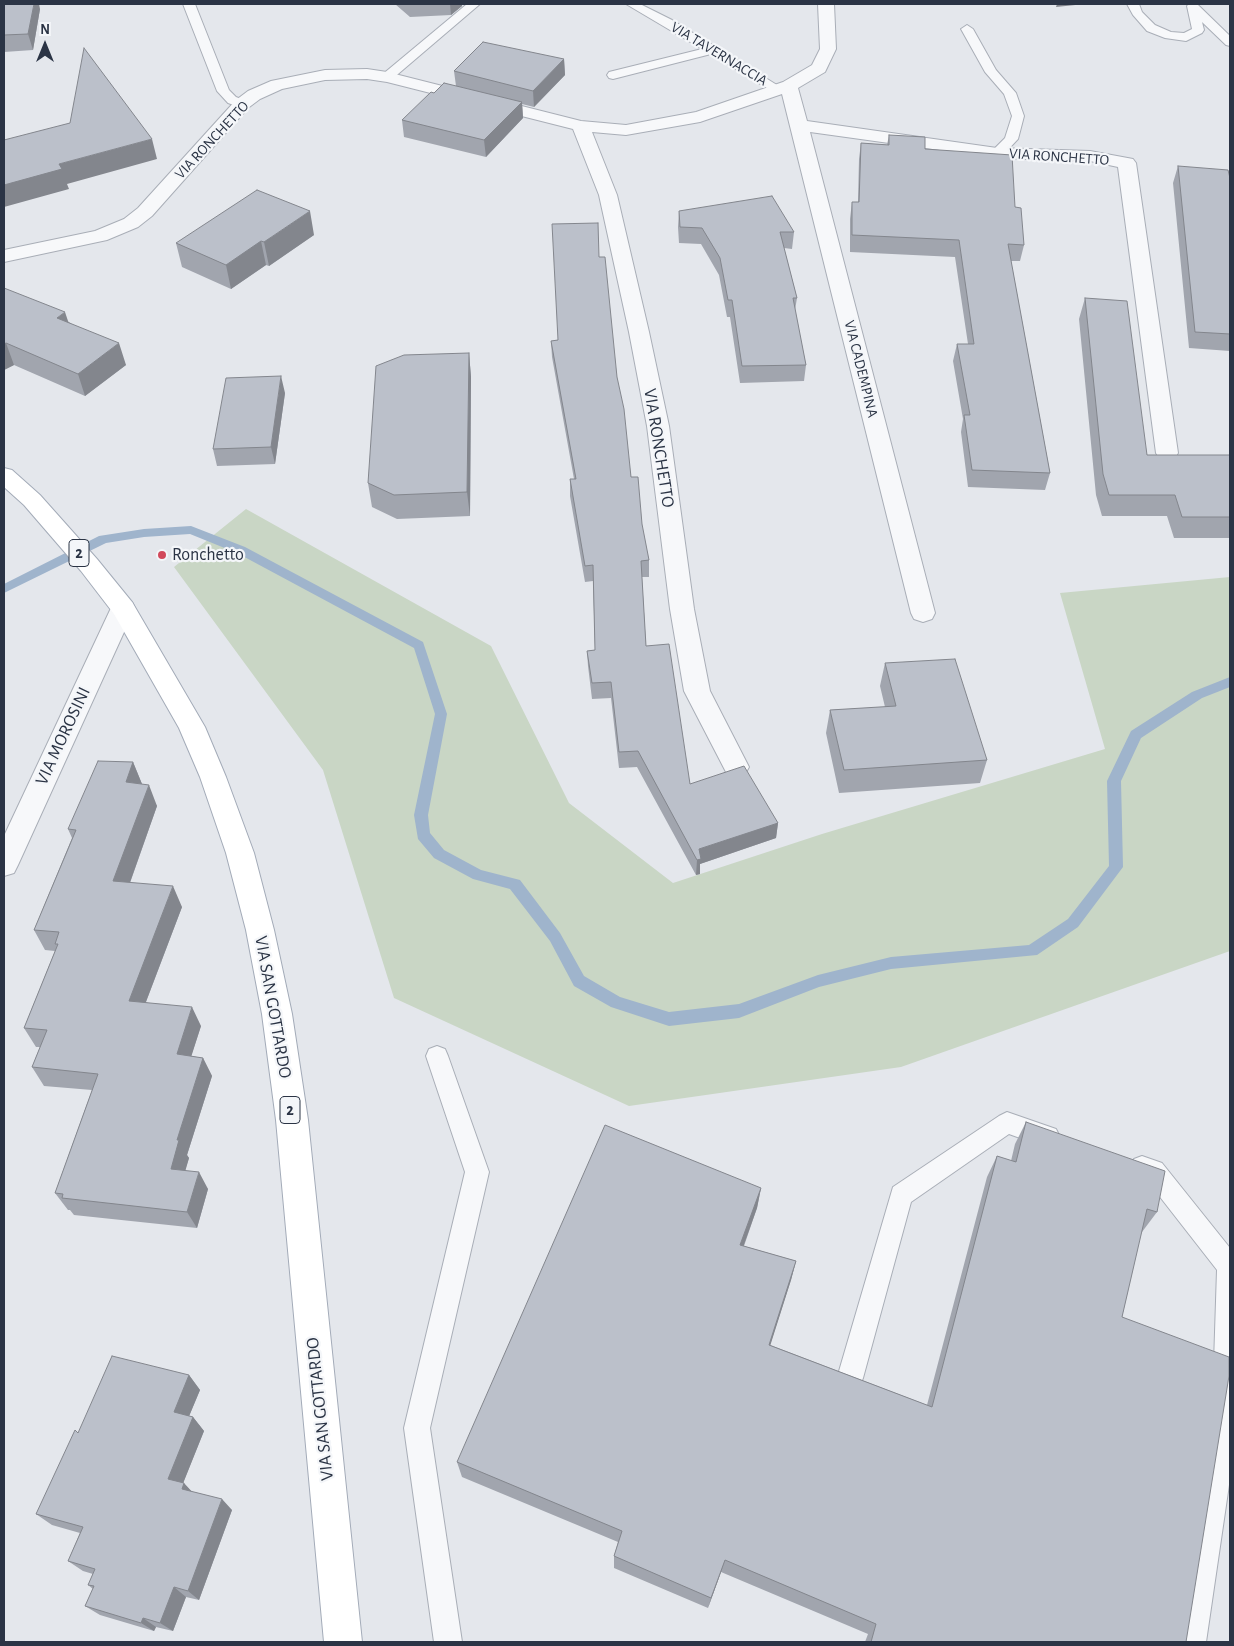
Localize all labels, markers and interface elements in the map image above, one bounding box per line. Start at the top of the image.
street label: VIA TAVERNACCIA [667,18,771,90]
north arrow [20,20,70,70]
text: N [40,23,50,37]
street label: VIA RONCHETTO [171,97,253,183]
street label: VIA RONCHETTO [1008,145,1110,169]
street label: VIA CADEMPINA [840,319,882,419]
street label: VIA RONCHETTO [639,387,679,509]
road number: 2 [69,540,89,566]
place label: Ronchetto [172,544,244,566]
marker: Ronchetto [156,549,168,561]
street label: VIA MOROSINI [31,684,95,788]
street label: VIA SAN GOTTARDO [250,934,296,1080]
road number: 2 [280,1096,300,1124]
street label: VIA SAN GOTTARDO [302,1336,338,1482]

